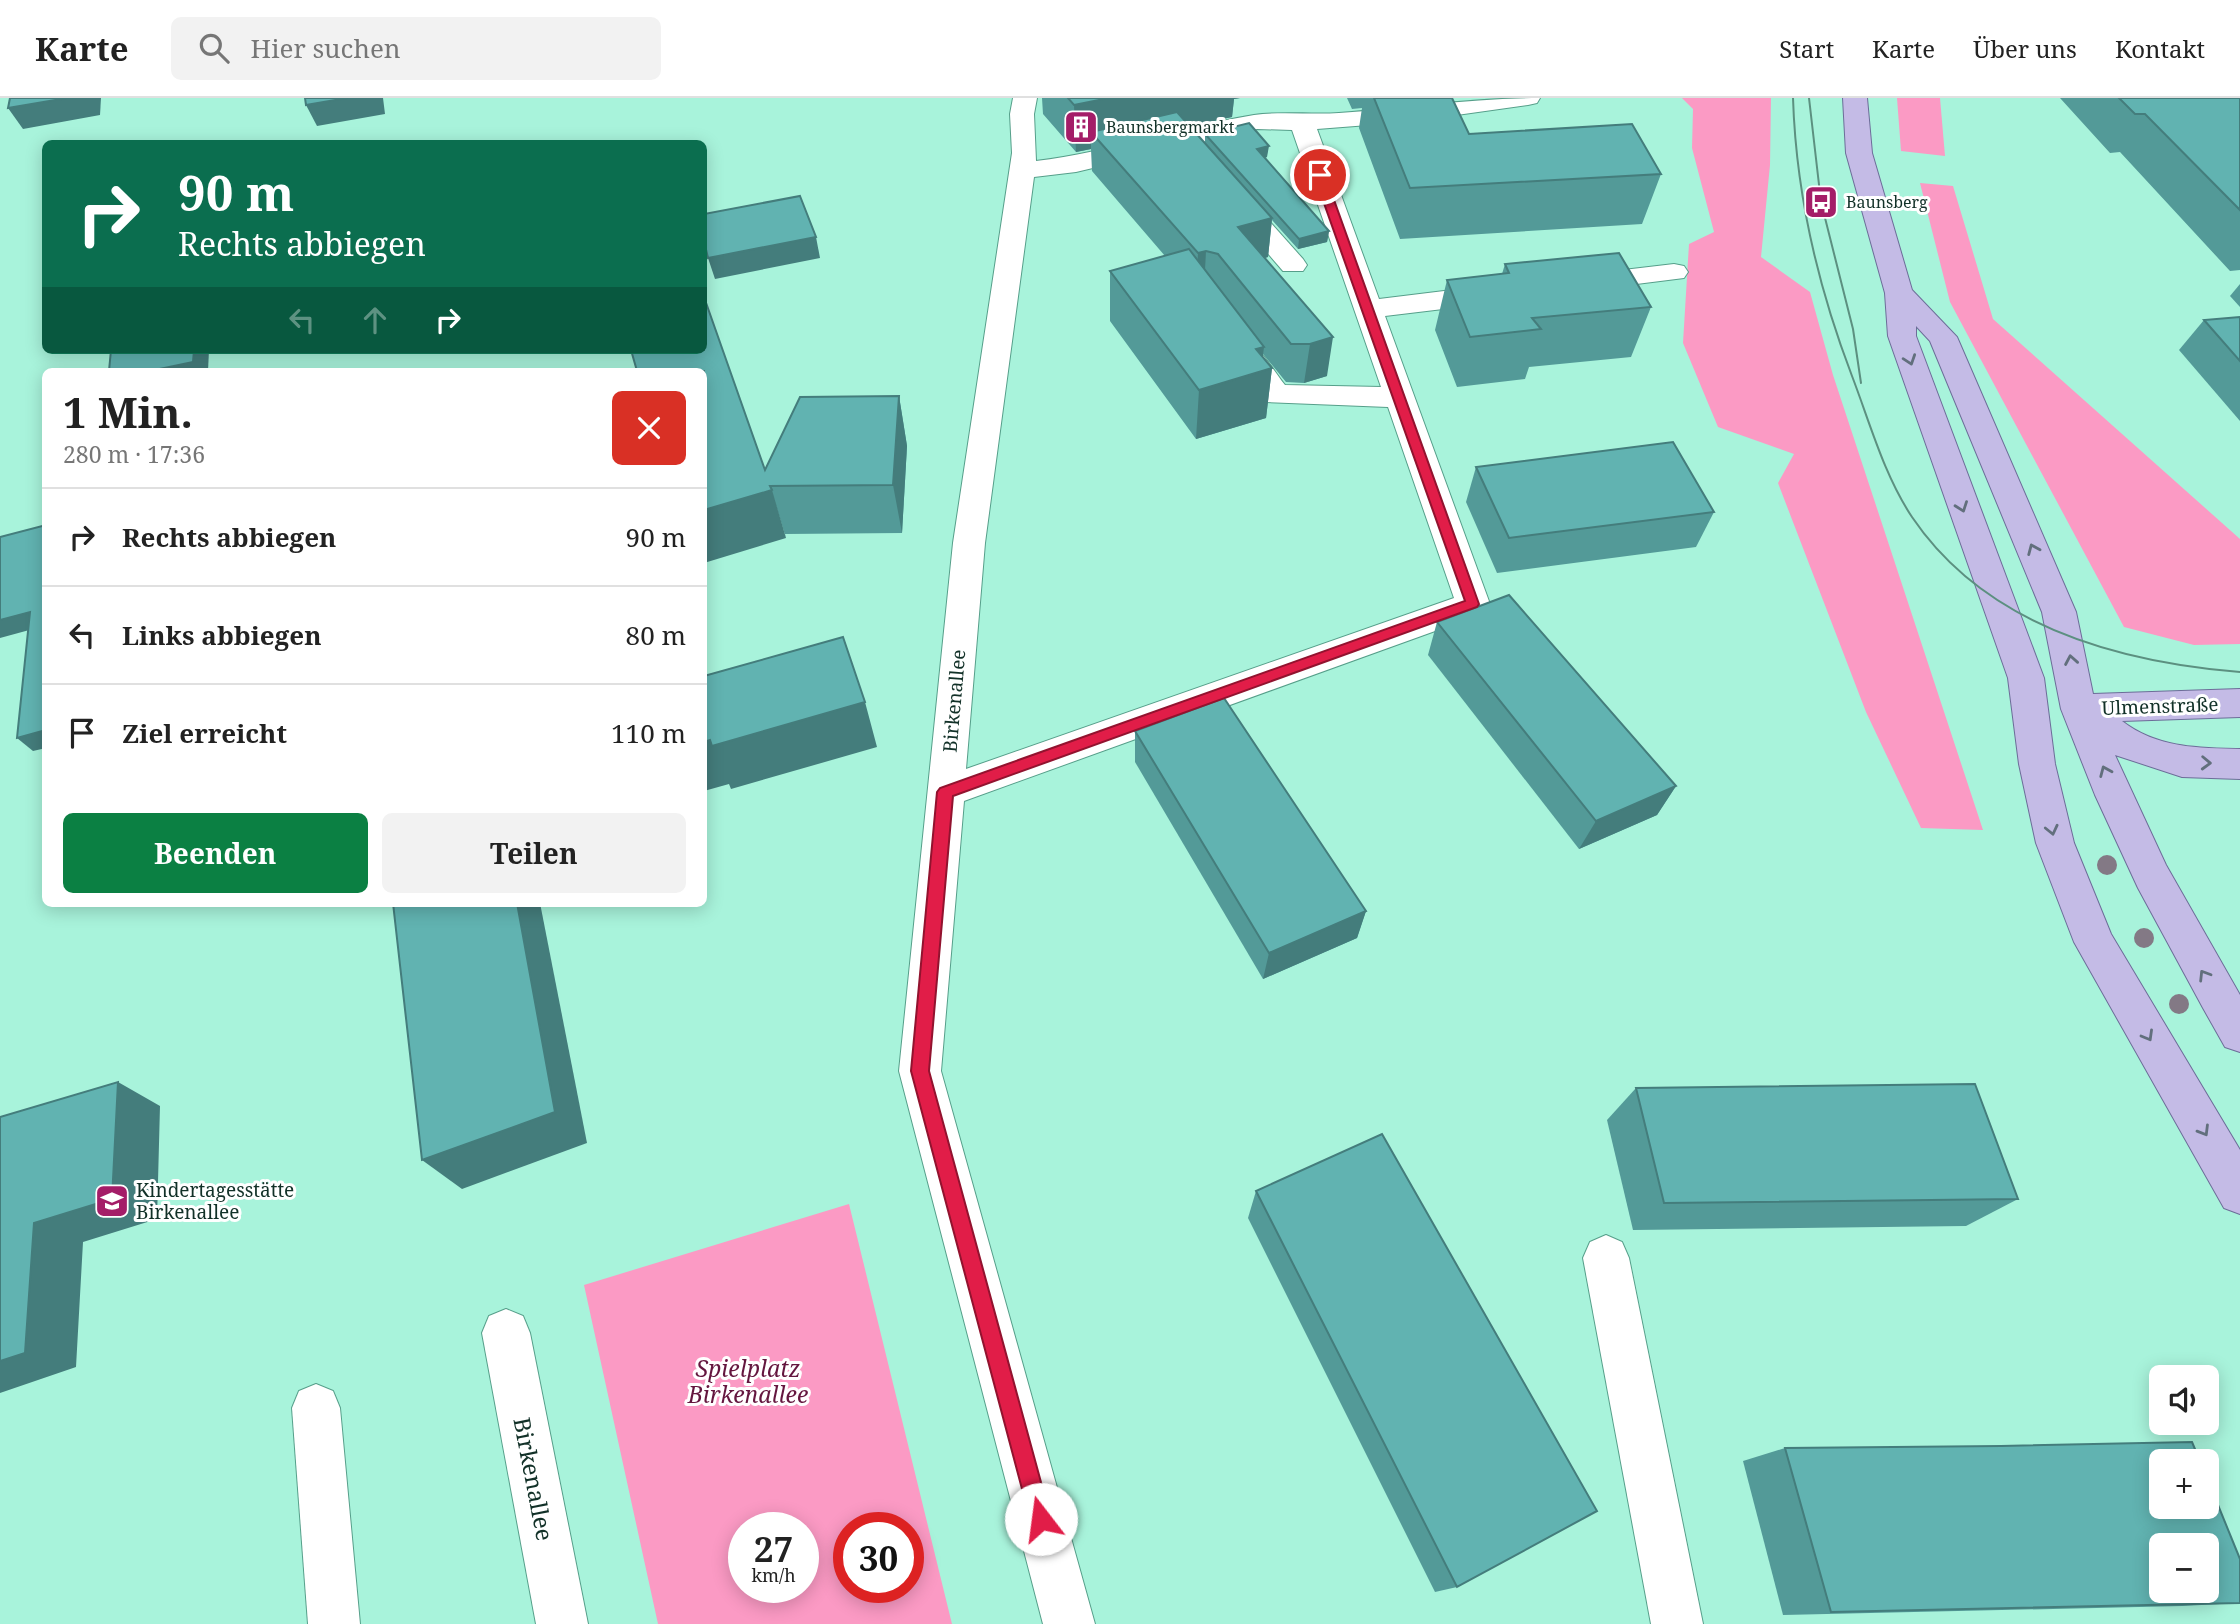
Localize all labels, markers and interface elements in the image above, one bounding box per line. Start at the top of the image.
search box [171,17,661,80]
text: Karte [35,26,129,71]
icon: search [195,29,233,67]
text: Hier suchen [251,30,401,66]
text: Start [1779,32,1834,65]
text: Karte [1872,32,1935,65]
text: Über uns [1973,32,2077,65]
text: Kontakt [2115,32,2205,65]
building icon: Baunsbergmarkt [1062,108,1100,146]
place label: Baunsbergmarkt [1106,116,1235,138]
pin [1290,145,1350,205]
icon: arrive [1301,156,1339,194]
text: 90 m [178,159,294,225]
icon: right [63,168,154,259]
bus stop icon: Baunsberg [1802,183,1840,221]
place label: Baunsberg [1846,191,1928,213]
text: Rechts abbiegen [178,222,426,265]
icon: left [283,301,321,339]
icon: ahead [356,301,394,339]
icon: right [429,301,467,339]
one-way arrow [1902,353,1916,366]
text: 1 Min. [63,383,193,440]
button: close [612,391,686,465]
text: 280 m · 17:36 [63,438,205,470]
one-way arrow [1953,500,1967,512]
icon: right [63,518,101,556]
text: Rechts abbiegen [122,519,336,555]
text: 90 m [626,519,686,555]
one-way arrow [2027,544,2041,556]
icon: left [63,616,101,654]
text: Links abbiegen [122,617,321,653]
text: 80 m [626,617,686,653]
street label: Birkenallee [937,648,971,754]
one-way arrow [2064,654,2079,666]
street label: Ulmenstraße [2101,691,2219,721]
icon: arrive [63,714,101,752]
text: Ziel erreicht [122,715,287,751]
text: 110 m [611,715,686,751]
one-way arrow [2202,755,2212,771]
one-way arrow [2100,765,2114,777]
button: Beenden [63,813,368,893]
button: Teilen [382,813,686,893]
one-way arrow [2044,824,2059,836]
one-way arrow [2200,970,2213,983]
one-way arrow [2140,1029,2153,1041]
one-way arrow [2195,1124,2208,1137]
place label: Kindertagesstätte Birkenallee [136,1177,294,1225]
school or university icon: Kindertagesstätte Birkenallee [93,1182,131,1220]
park label: Spielplatz Birkenallee [687,1352,808,1410]
map controls [2149,1365,2219,1603]
button: sound [2149,1365,2219,1435]
street label: Birkenallee [506,1414,562,1544]
button: + [2149,1449,2219,1519]
position arrow [1004,1482,1078,1556]
speed limit sign: 30 [833,1512,924,1603]
text: 27 [754,1525,793,1572]
button: − [2149,1533,2219,1603]
text: km/h [751,1563,796,1587]

